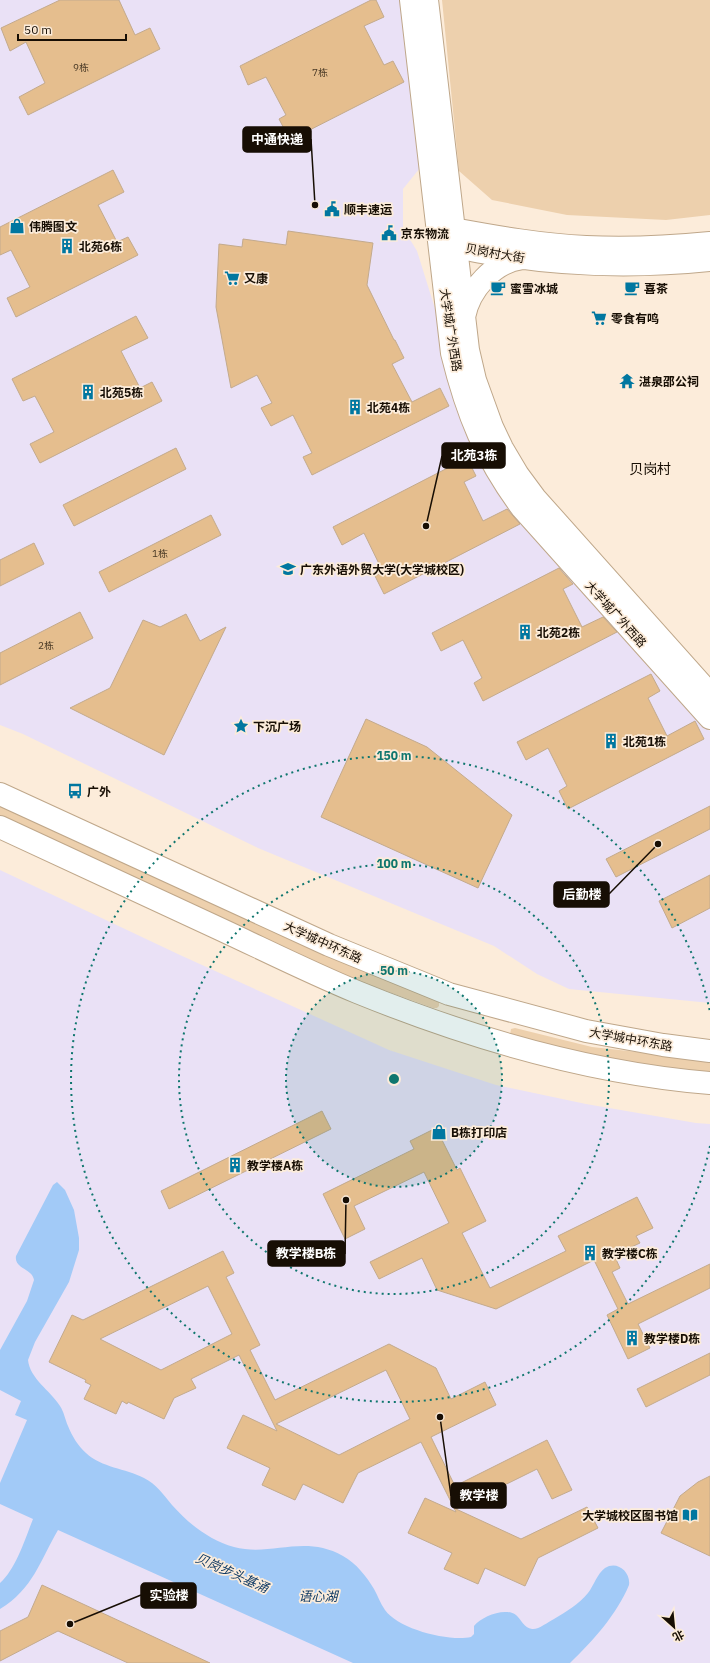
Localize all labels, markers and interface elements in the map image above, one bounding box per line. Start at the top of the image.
scale bar [18,16,126,42]
text: 50 m [24,22,52,37]
house number: 9栋 [73,61,89,74]
house number: 7栋 [312,66,328,79]
callout: 中通快递 [243,127,311,152]
text: 中通快递 [251,131,303,148]
public building icon: 顺丰速运 [323,200,341,218]
place label: 顺丰速运 [344,202,392,217]
shop icon: 伟腾图文 [8,217,26,235]
place label: 伟腾图文 [29,219,77,234]
public building icon: 京东物流 [380,224,398,242]
place label: 京东物流 [401,226,449,241]
building icon: 北苑6栋 [58,237,76,255]
place label: 北苑6栋 [79,239,122,254]
street label: 贝岗村大街 [464,240,526,266]
supermarket icon: 又康 [223,269,241,287]
place label: 又康 [244,271,268,286]
cafe icon: 蜜雪冰城 [489,279,507,297]
cafe icon: 喜茶 [623,279,641,297]
place label: 蜜雪冰城 [510,281,558,296]
place label: 喜茶 [644,281,668,296]
street label: 大学城广外西路 [437,287,465,373]
supermarket icon: 零食有鸣 [590,309,608,327]
place label: 零食有鸣 [611,311,659,326]
temple icon: 湛泉邵公祠 [618,372,636,390]
place label: 湛泉邵公祠 [639,374,699,389]
building icon: 北苑5栋 [79,383,97,401]
place label: 北苑5栋 [100,385,143,400]
building icon: 北苑4栋 [346,398,364,416]
place label: 北苑4栋 [367,400,410,415]
callout: 北苑3栋 [442,443,505,468]
text: 北苑3栋 [451,447,497,464]
district label: 贝岗村 [629,460,671,478]
house number: 1栋 [152,547,168,560]
school or university icon: 广东外语外贸大学(大学城校区) [279,560,297,578]
place label: 广东外语外贸大学(大学城校区) [300,562,464,577]
street label: 大学城广外西路 [582,578,650,650]
building icon: 北苑2栋 [516,623,534,641]
place label: 北苑2栋 [537,625,580,640]
house number: 2栋 [38,639,54,652]
place icon: 下沉广场 [232,717,250,735]
place label: 下沉广场 [253,719,301,734]
building icon: 北苑1栋 [602,732,620,750]
place label: 北苑1栋 [623,734,666,749]
text: 150 m [376,748,412,763]
bus stop icon: 广外 [66,782,84,800]
place label: 广外 [87,784,111,799]
text: 100 m [376,856,412,871]
callout: 后勤楼 [554,882,609,907]
text: 后勤楼 [562,886,602,903]
street label: 大学城中环东路 [282,918,364,966]
text: 50 m [380,963,408,978]
street label: 大学城中环东路 [588,1024,674,1054]
centre of rings [387,1072,401,1086]
shop icon: B栋打印店 [430,1123,448,1141]
place label: B栋打印店 [451,1125,507,1140]
building icon: 教学楼A栋 [226,1156,244,1174]
place label: 教学楼A栋 [247,1158,303,1173]
callout: 教学楼B栋 [268,1241,345,1266]
building icon: 教学楼C栋 [581,1244,599,1262]
text: 教学楼B栋 [276,1245,336,1262]
place label: 教学楼C栋 [602,1246,658,1261]
building icon: 教学楼D栋 [623,1329,641,1347]
place label: 教学楼D栋 [644,1331,700,1346]
callout: 教学楼 [451,1483,506,1508]
text: 教学楼 [459,1487,499,1504]
library icon: 大学城校区图书馆 [681,1506,699,1524]
place label: 大学城校区图书馆 [582,1508,678,1523]
water label: 贝岗步头基涌 [193,1549,273,1597]
callout: 实验楼 [141,1583,196,1608]
text: 实验楼 [149,1587,189,1604]
water label: 语心湖 [298,1588,339,1605]
north arrow [654,1607,694,1647]
text: 北 [670,1627,687,1645]

